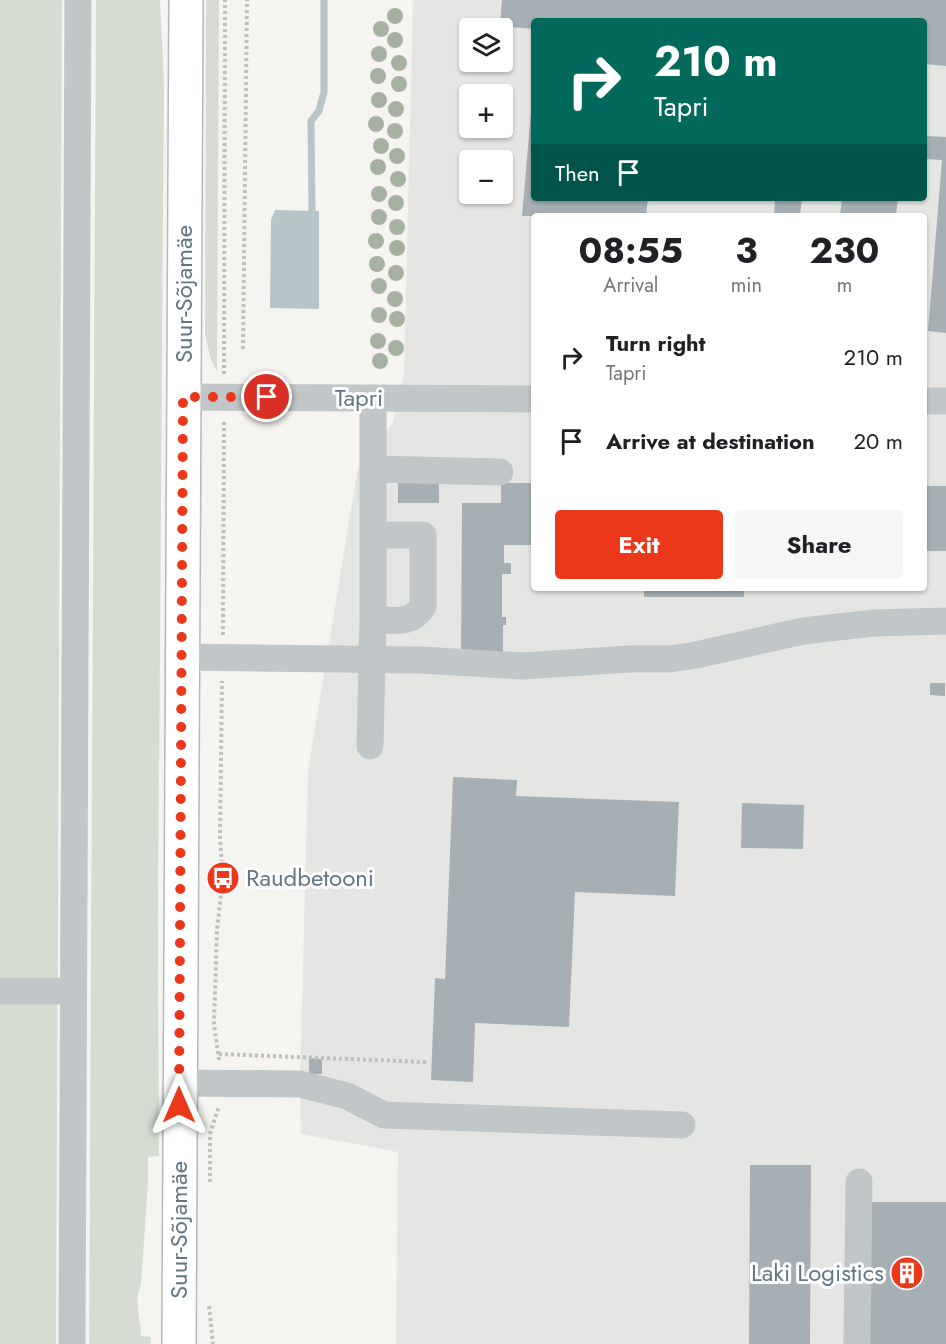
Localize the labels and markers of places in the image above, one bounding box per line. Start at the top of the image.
pin [241,371,292,422]
bus stop icon: Raudbetooni [205,860,241,896]
place label: Raudbetooni [246,860,374,895]
place label: Laki Logistics [751,1255,884,1290]
building icon: Laki Logistics [889,1255,925,1291]

